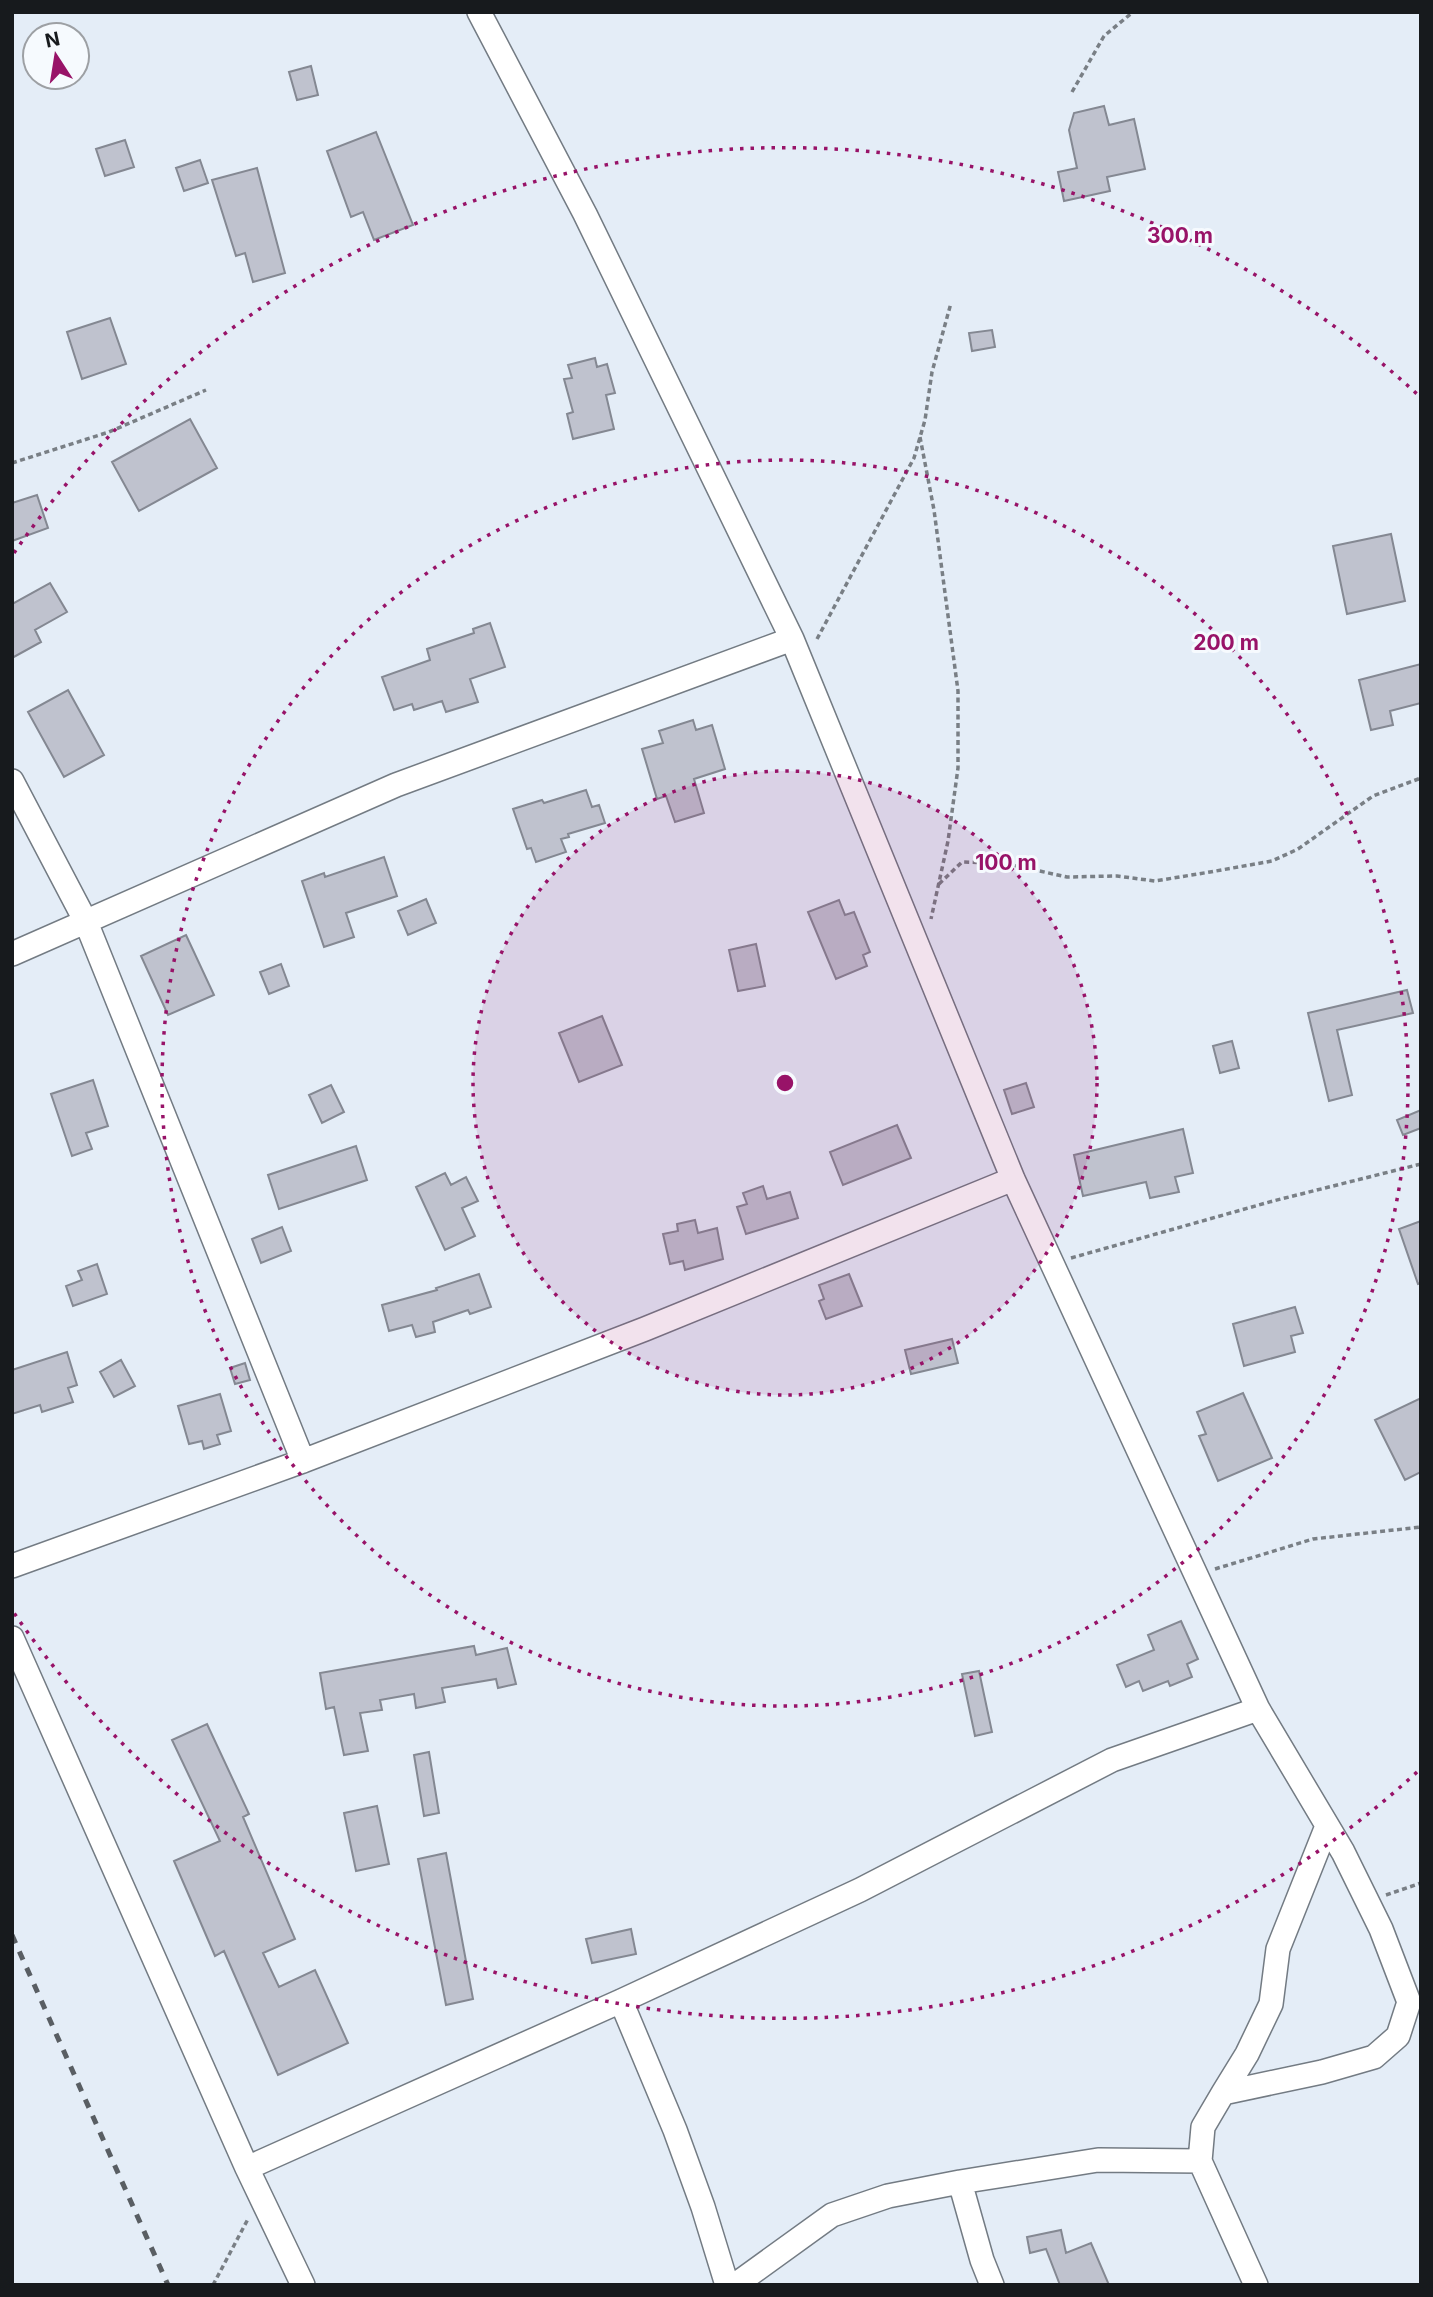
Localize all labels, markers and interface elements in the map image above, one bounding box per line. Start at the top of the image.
north arrow [21,21,91,91]
text: N [43,27,62,53]
text: 300 m [1147,223,1213,248]
text: 200 m [1193,630,1259,655]
text: 100 m [975,850,1037,875]
centre of rings [773,1071,797,1095]

